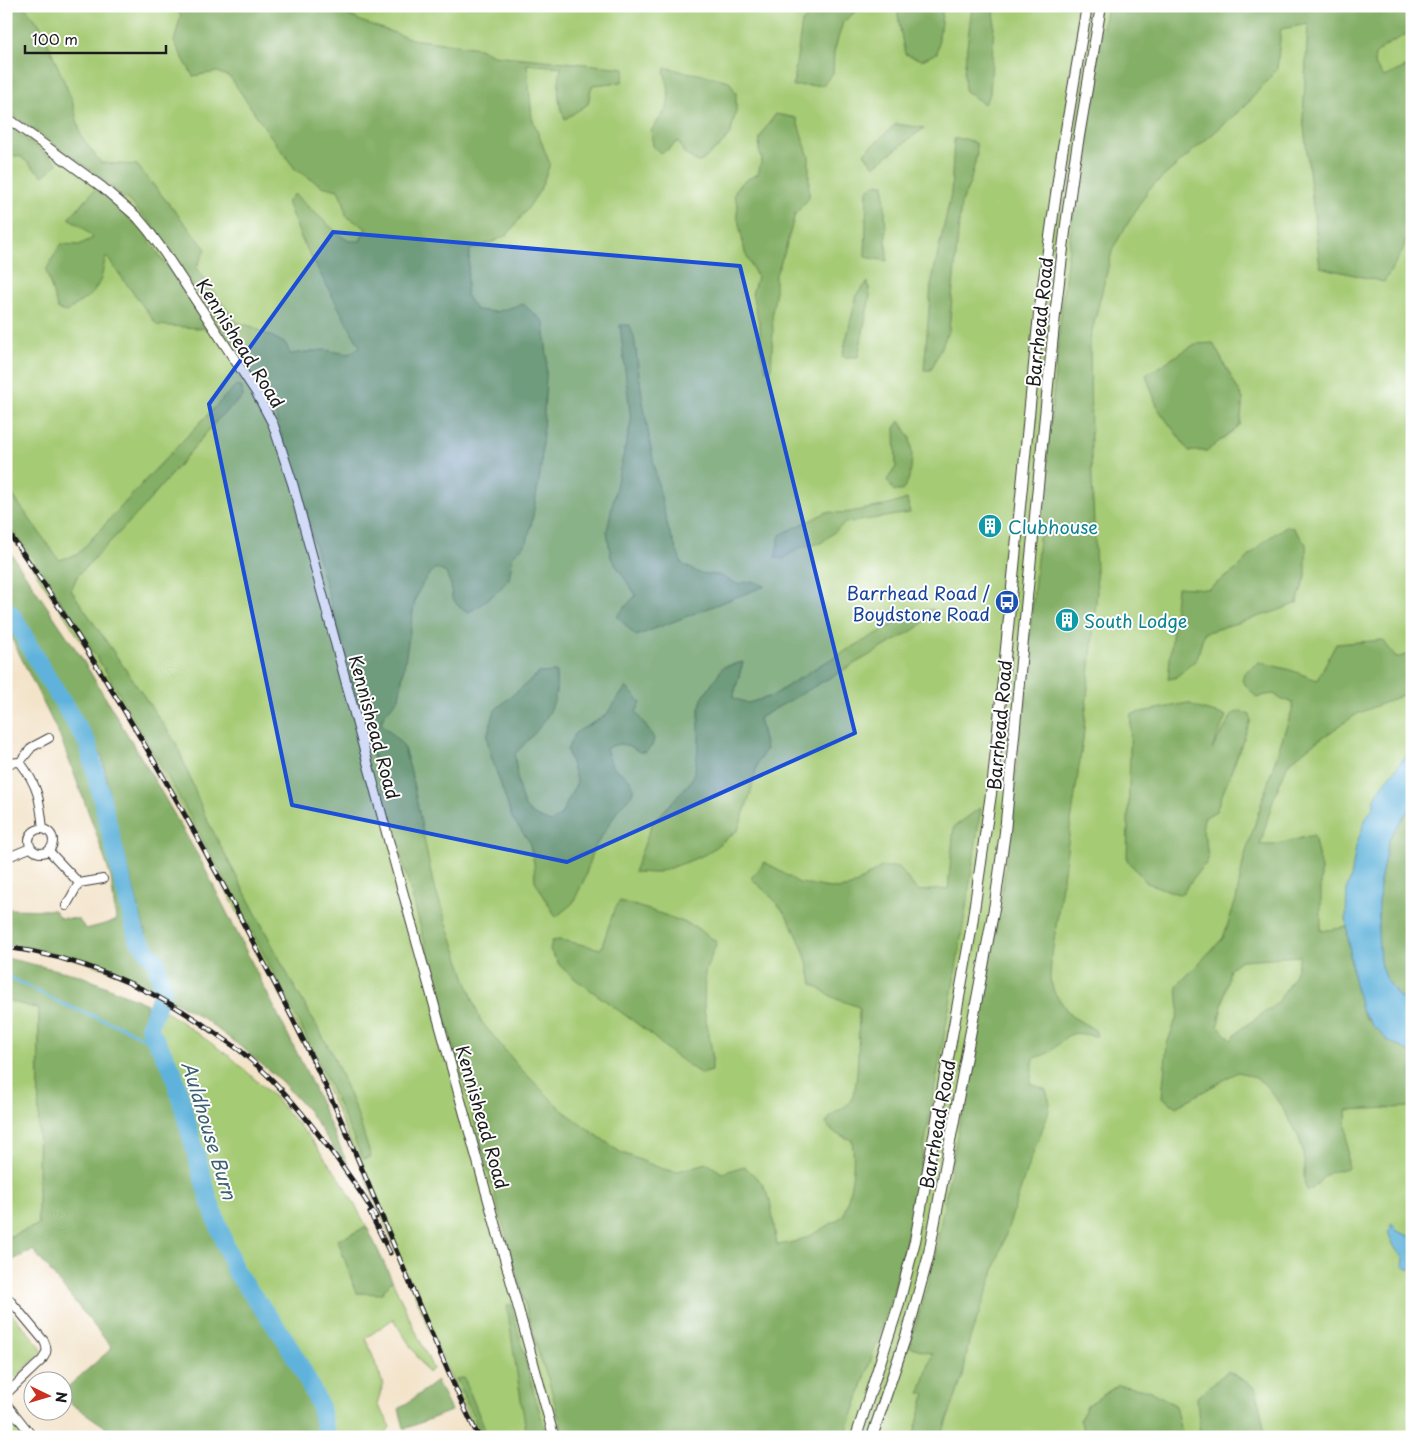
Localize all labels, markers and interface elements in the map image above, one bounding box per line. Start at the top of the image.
scale bar [25,22,166,54]
text: 100 m [32,27,78,50]
street label: Barrhead Road [1019,256,1059,388]
street label: Kennishead Road [190,273,292,413]
building icon: Clubhouse [977,513,1003,539]
place label: Clubhouse [1008,513,1098,540]
place label: Barrhead Road / Boydstone Road [847,579,991,627]
bus stop icon: Barrhead Road / Boydstone Road [994,589,1020,615]
building icon: South Lodge [1054,607,1080,633]
place label: South Lodge [1084,607,1187,634]
street label: Kennishead Road [343,652,407,802]
street label: Barrhead Road [980,659,1018,791]
street label: Kennishead Road [450,1042,516,1192]
water label: Auldhouse Burn [176,1057,245,1204]
street label: Barrhead Road [912,1057,962,1191]
north arrow [22,1370,72,1420]
text: N [51,1391,72,1404]

